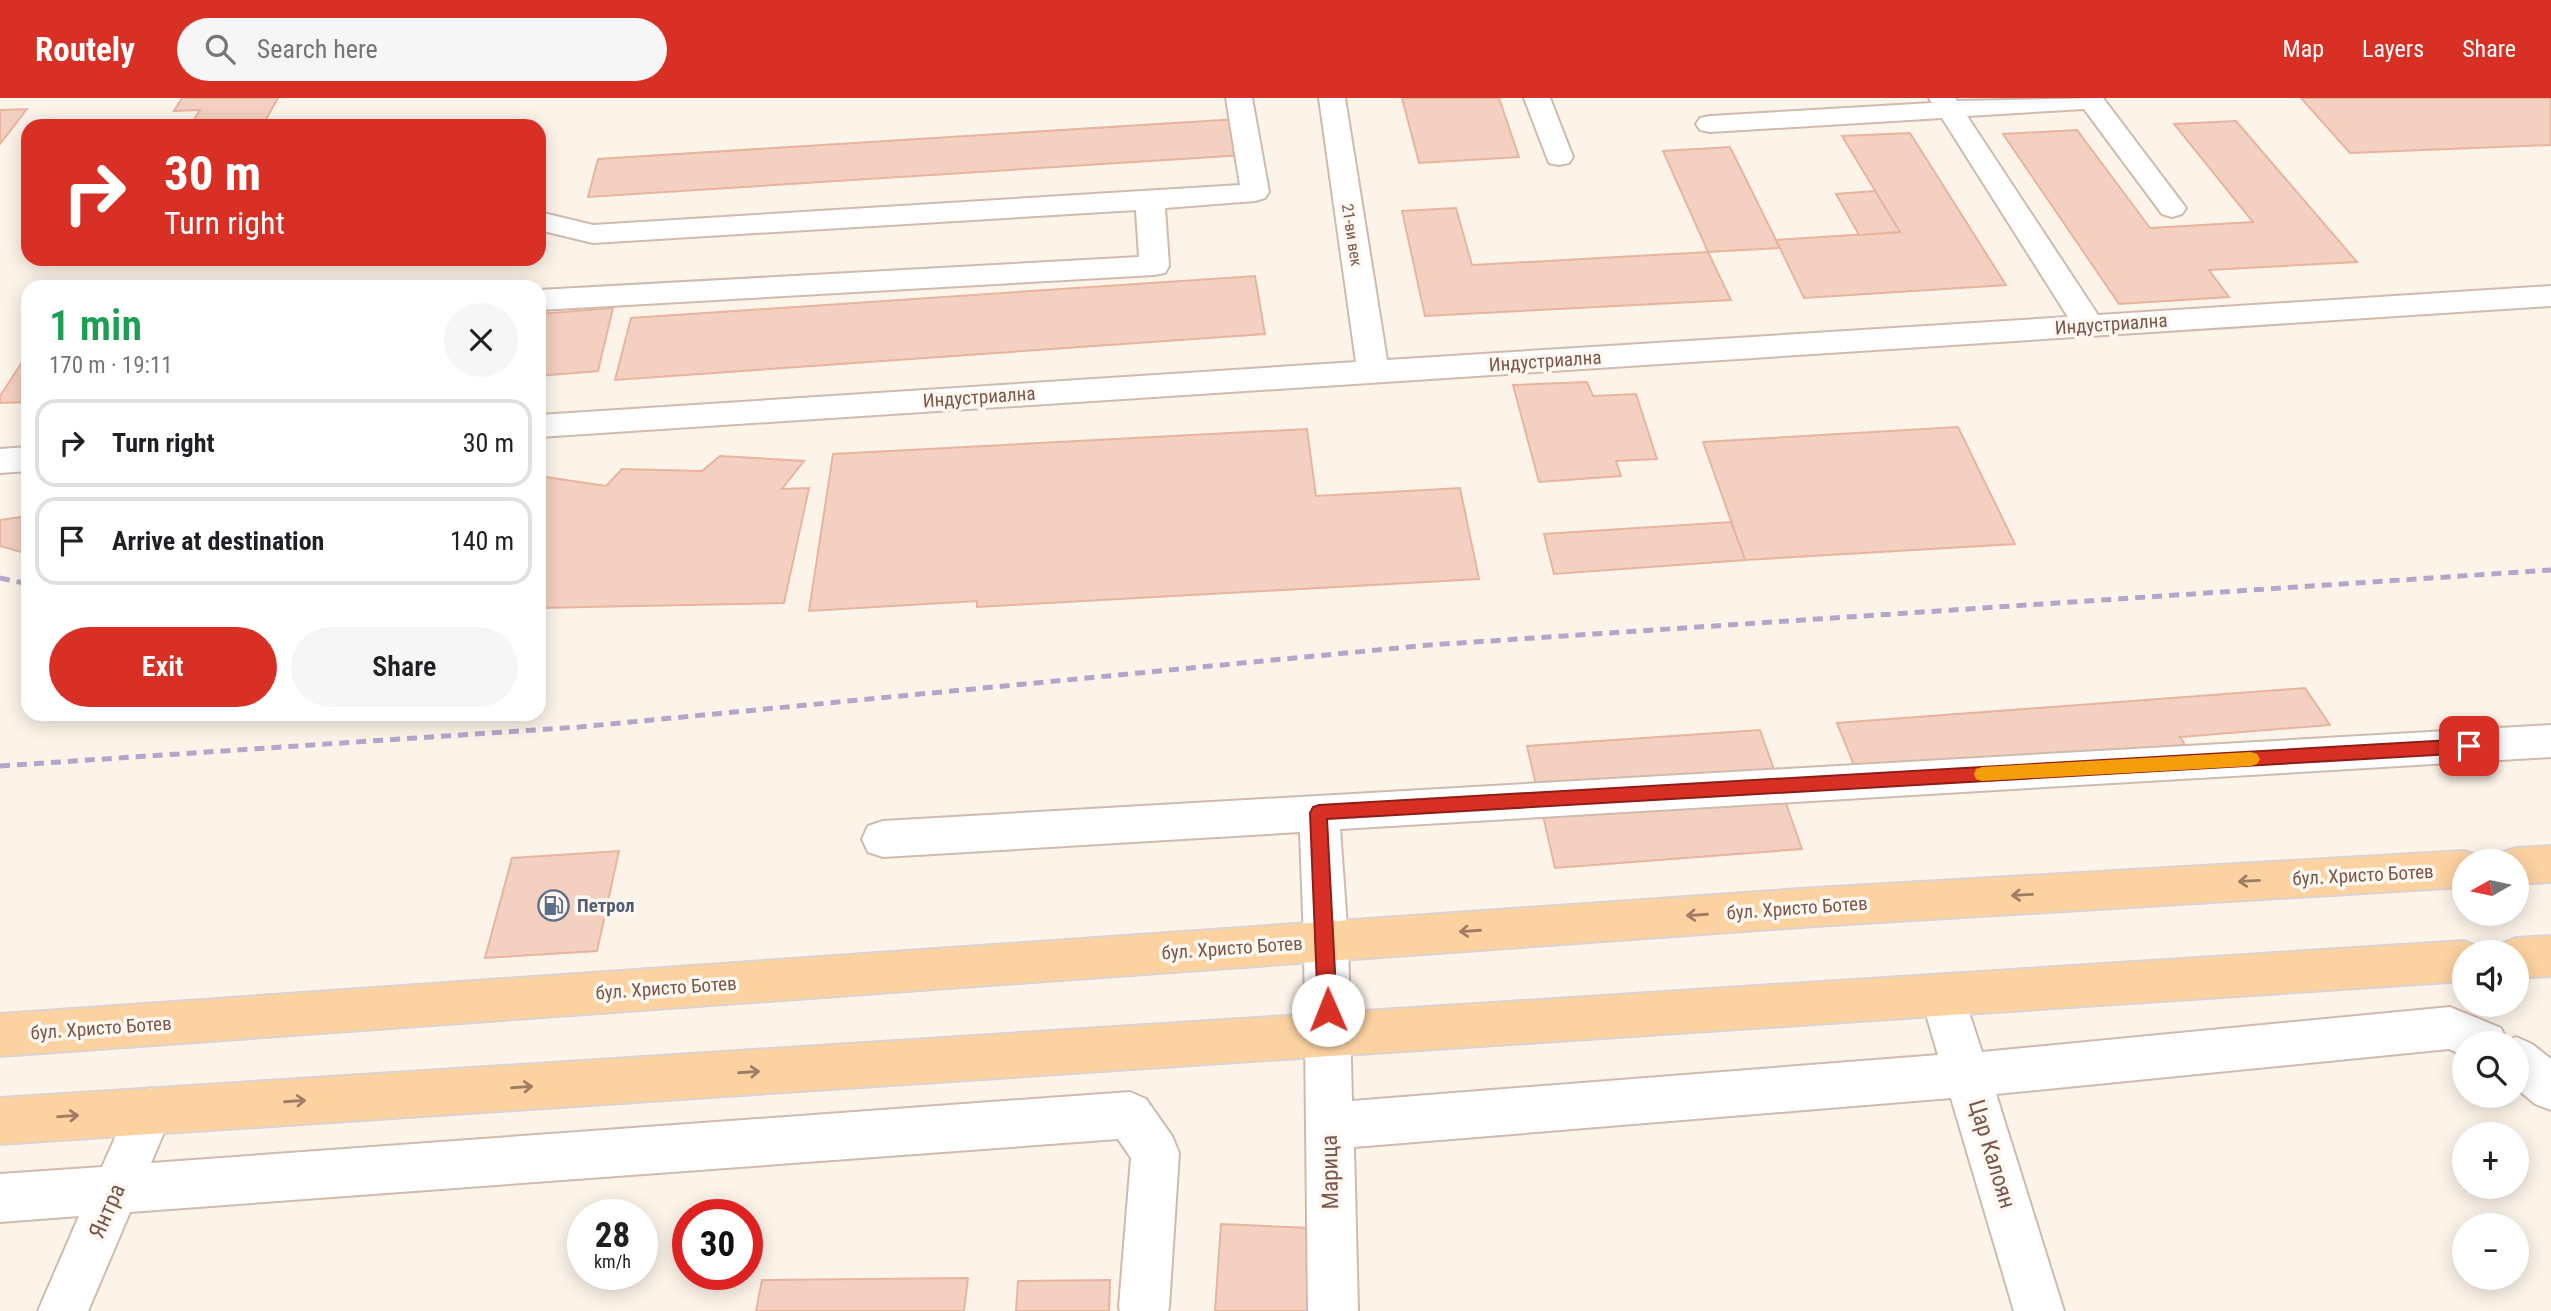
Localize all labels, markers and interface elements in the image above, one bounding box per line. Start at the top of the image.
search box [177,18,667,81]
text: Routely [35,30,135,69]
icon: search [201,30,239,68]
text: Search here [257,34,378,64]
text: Map [2283,35,2324,63]
text: Layers [2362,35,2424,63]
text: Share [2462,35,2516,63]
text: 30 m [164,145,261,202]
icon: right [49,147,140,238]
street label: 21-ви век [1338,202,1366,268]
text: Turn right [164,204,285,242]
text: 1 min [49,301,142,350]
button: close [444,303,518,377]
street label: Индустриална [2054,309,2168,339]
street label: Индустриална [1488,346,1602,376]
text: 170 m · 19:11 [49,352,173,379]
street label: Индустриална [922,382,1036,412]
icon: right [53,424,91,462]
text: Turn right [112,428,214,458]
text: 30 m [463,428,514,458]
icon: arrive [53,522,91,560]
text: Arrive at destination [112,526,324,556]
text: 140 m [450,526,514,556]
button: Exit [49,627,277,707]
button: Share [291,627,518,707]
pin [2439,716,2499,776]
icon: arrive [2450,727,2488,765]
north arrow [2452,849,2529,926]
map controls [2452,849,2529,1290]
street label: бул. Христо Ботев [2292,860,2434,890]
one-way arrow [2238,875,2261,888]
fuel station icon: Петрол [537,888,571,922]
one-way arrow [2011,888,2034,901]
street label: бул. Христо Ботев [1726,892,1868,924]
place label: Петрол [577,894,635,917]
one-way arrow [1686,909,1709,922]
one-way arrow [1459,925,1482,938]
street label: бул. Христо Ботев [1161,932,1303,964]
button: sound [2452,940,2529,1017]
street label: бул. Христо Ботев [595,972,737,1004]
position arrow [1291,973,1365,1047]
street label: бул. Христо Ботев [30,1012,172,1044]
button: search [2452,1031,2529,1108]
one-way arrow [737,1065,760,1078]
one-way arrow [510,1080,533,1093]
one-way arrow [283,1095,306,1108]
street label: Цар Калоян [1963,1096,2021,1212]
one-way arrow [56,1109,79,1122]
button: + [2452,1122,2529,1199]
street label: Марица [1316,1135,1344,1209]
street label: Янтра [83,1180,131,1242]
speed limit sign: 30 [672,1199,763,1290]
button: − [2452,1213,2529,1290]
text: 28 [595,1215,630,1256]
text: km/h [594,1251,631,1272]

